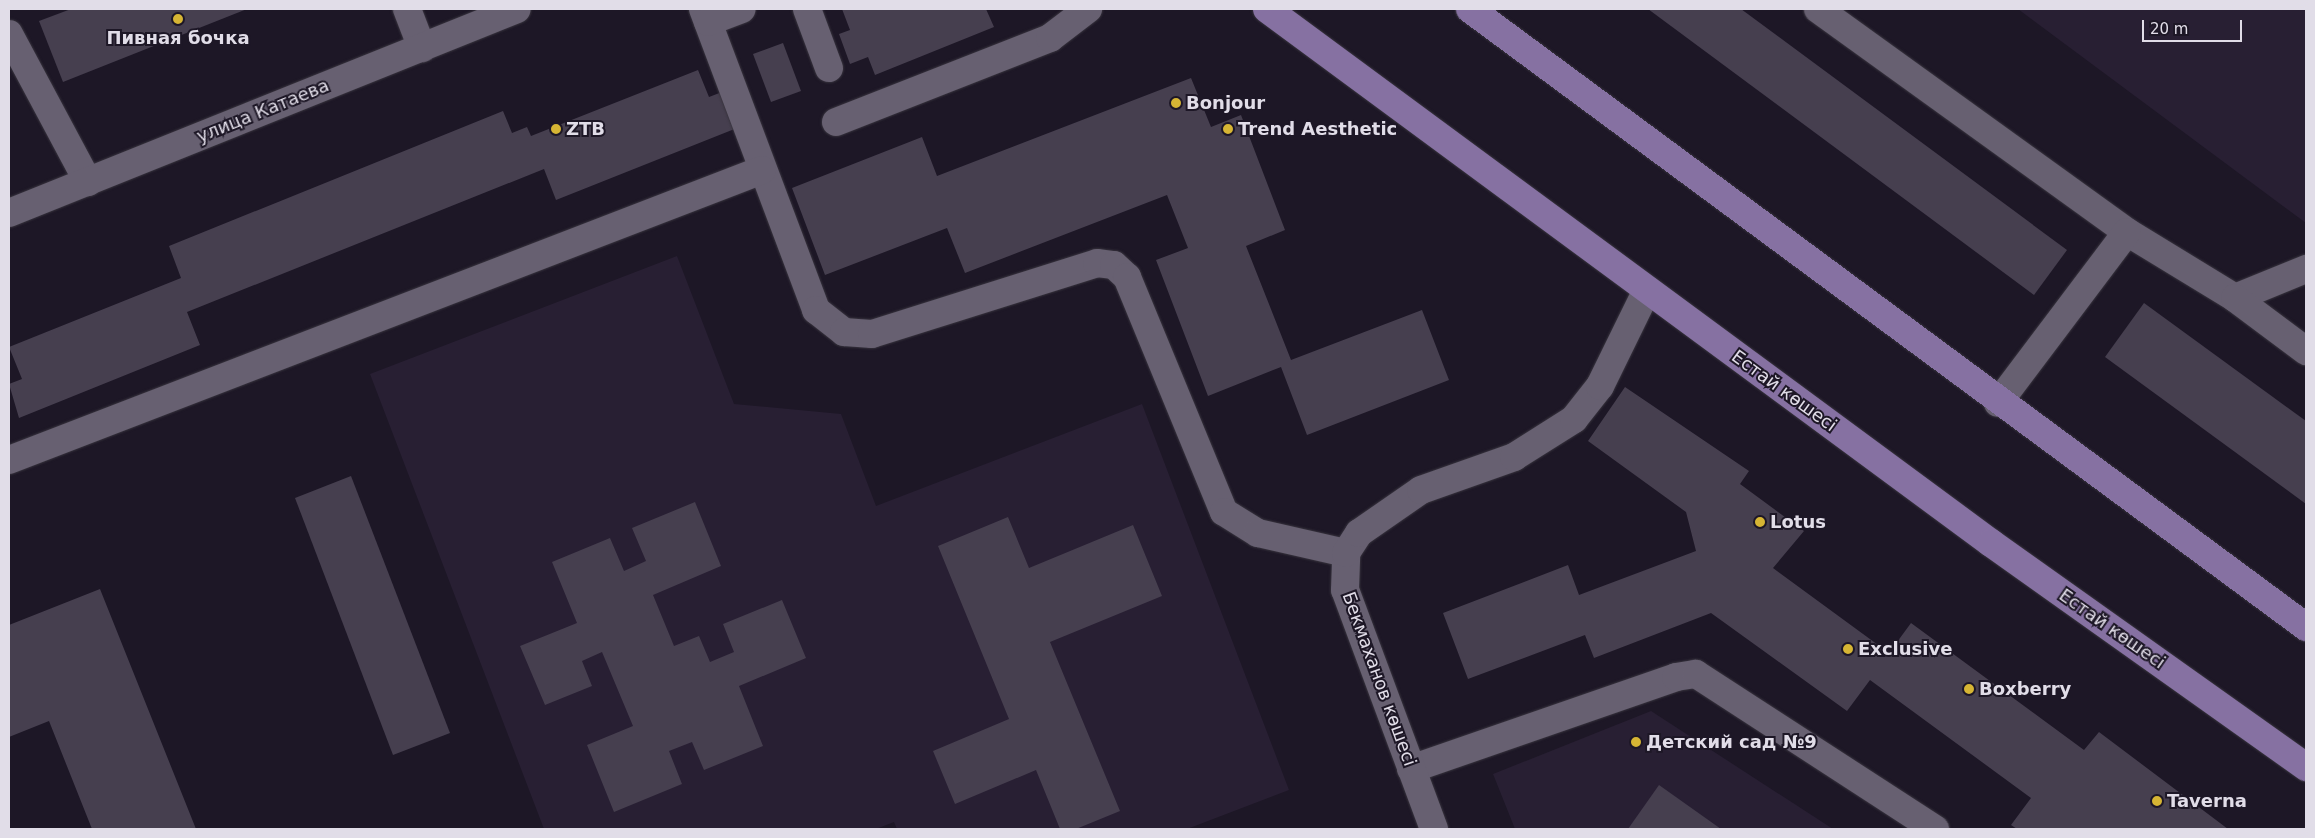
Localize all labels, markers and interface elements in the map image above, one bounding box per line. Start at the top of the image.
scale bar [2145,10,2245,42]
marker: Пивная бочка [172,13,184,25]
text: 20 m [2150,20,2188,38]
place label: Пивная бочка [106,27,250,49]
street label: улица Катаева [194,75,332,147]
place label: Bonjour [1186,92,1265,114]
marker: Bonjour [1170,97,1182,109]
place label: ZTB [566,118,605,140]
place label: Trend Aesthetic [1238,118,1397,140]
marker: ZTB [550,123,562,135]
marker: Trend Aesthetic [1222,123,1234,135]
street label: Естай көшесі [1727,346,1841,436]
place label: Lotus [1770,511,1826,533]
marker: Lotus [1754,516,1766,528]
street label: Естай көшесі [2055,584,2169,674]
street label: Бекмаханов көшесі [1337,589,1421,769]
place label: Exclusive [1858,638,1952,660]
marker: Exclusive [1842,643,1854,655]
place label: Boxberry [1979,678,2071,700]
marker: Boxberry [1963,683,1975,695]
place label: Детский сад №9 [1646,731,1817,753]
marker: Детский сад №9 [1630,736,1642,748]
place label: Taverna [2167,790,2247,812]
marker: Taverna [2151,795,2163,807]

